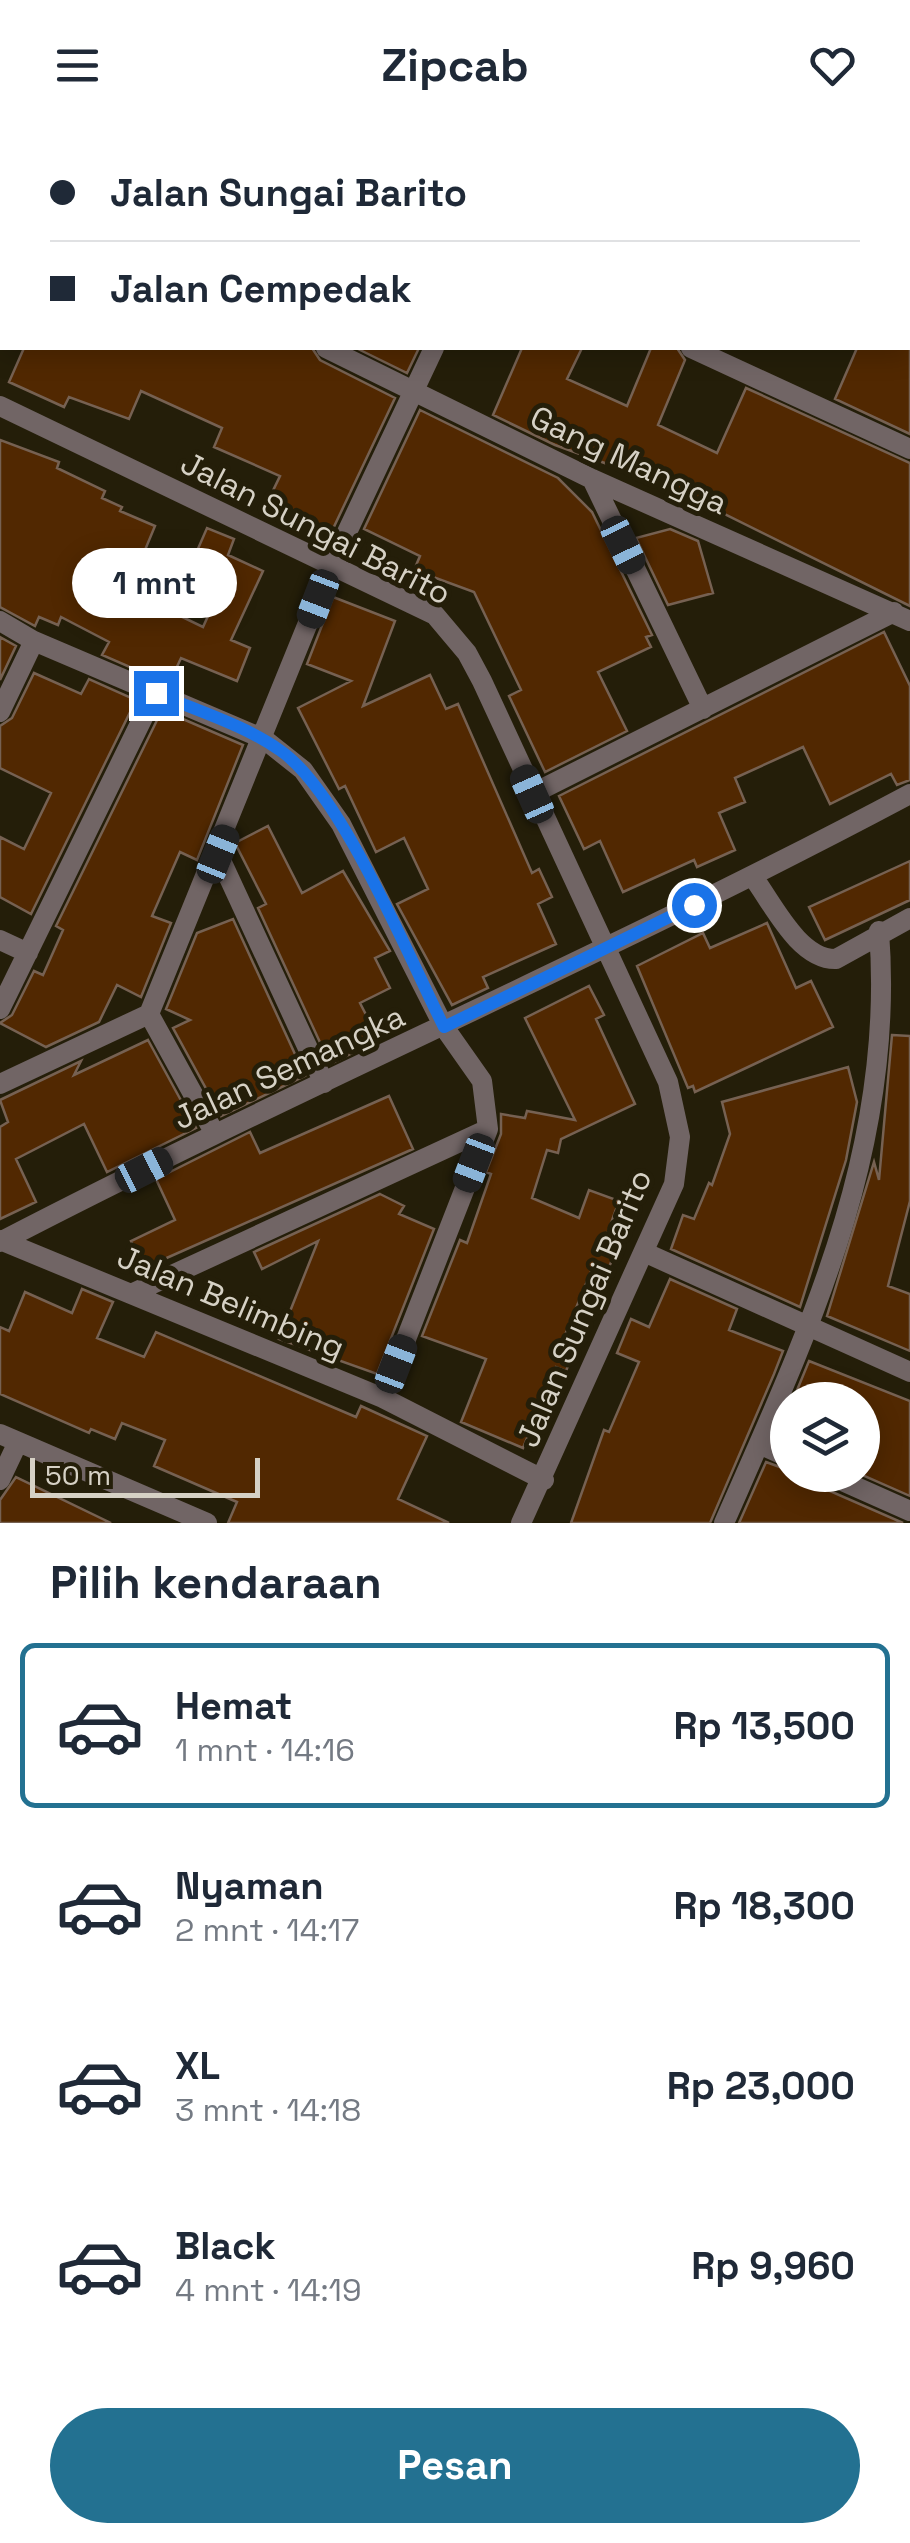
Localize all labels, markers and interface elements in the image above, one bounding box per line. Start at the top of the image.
text: Zipcab [381,37,529,94]
icon: menu [50,38,105,93]
icon: heart [805,38,860,93]
text: Jalan Sungai Barito [110,169,467,217]
text: Jalan Cempedak [110,265,412,313]
street label: Gang Mangga [524,397,734,523]
street label: Jalan Sungai Barito [174,443,458,613]
car [596,511,650,579]
callout: 1 mnt [74,548,238,618]
text: 1 mnt [113,563,196,603]
car [293,566,343,632]
route end [134,671,179,716]
car [506,760,558,828]
car [193,821,243,887]
route start [672,883,717,928]
street label: Jalan Semangka [167,996,411,1138]
car [449,1130,499,1196]
car [110,1143,178,1197]
street label: Jalan Sungai Barito [507,1163,661,1453]
street label: Jalan Belimbing [112,1236,350,1368]
car [371,1331,421,1397]
map controls [770,1382,880,1492]
button: layers [770,1382,880,1492]
scale bar [30,1453,260,1498]
text: 50 m [45,1457,111,1493]
text: Pilih kendaraan [50,1554,382,1611]
icon: car [55,1681,145,1771]
text: Hemat [175,1682,292,1730]
text: Rp 13,500 [674,1702,855,1750]
text: 1 mnt · 14:16 [175,1730,355,1770]
icon: car [55,1861,145,1951]
text: Nyaman [175,1862,324,1910]
text: Rp 18,300 [674,1882,855,1930]
text: 2 mnt · 14:17 [175,1910,359,1950]
icon: car [55,2041,145,2131]
text: XL [175,2042,220,2090]
text: Rp 23,000 [667,2062,855,2110]
text: 3 mnt · 14:18 [175,2090,361,2130]
icon: car [55,2221,145,2311]
text: Black [175,2222,276,2270]
text: Rp 9,960 [691,2242,855,2290]
text: 4 mnt · 14:19 [175,2270,362,2310]
button: Pesan [50,2408,860,2523]

